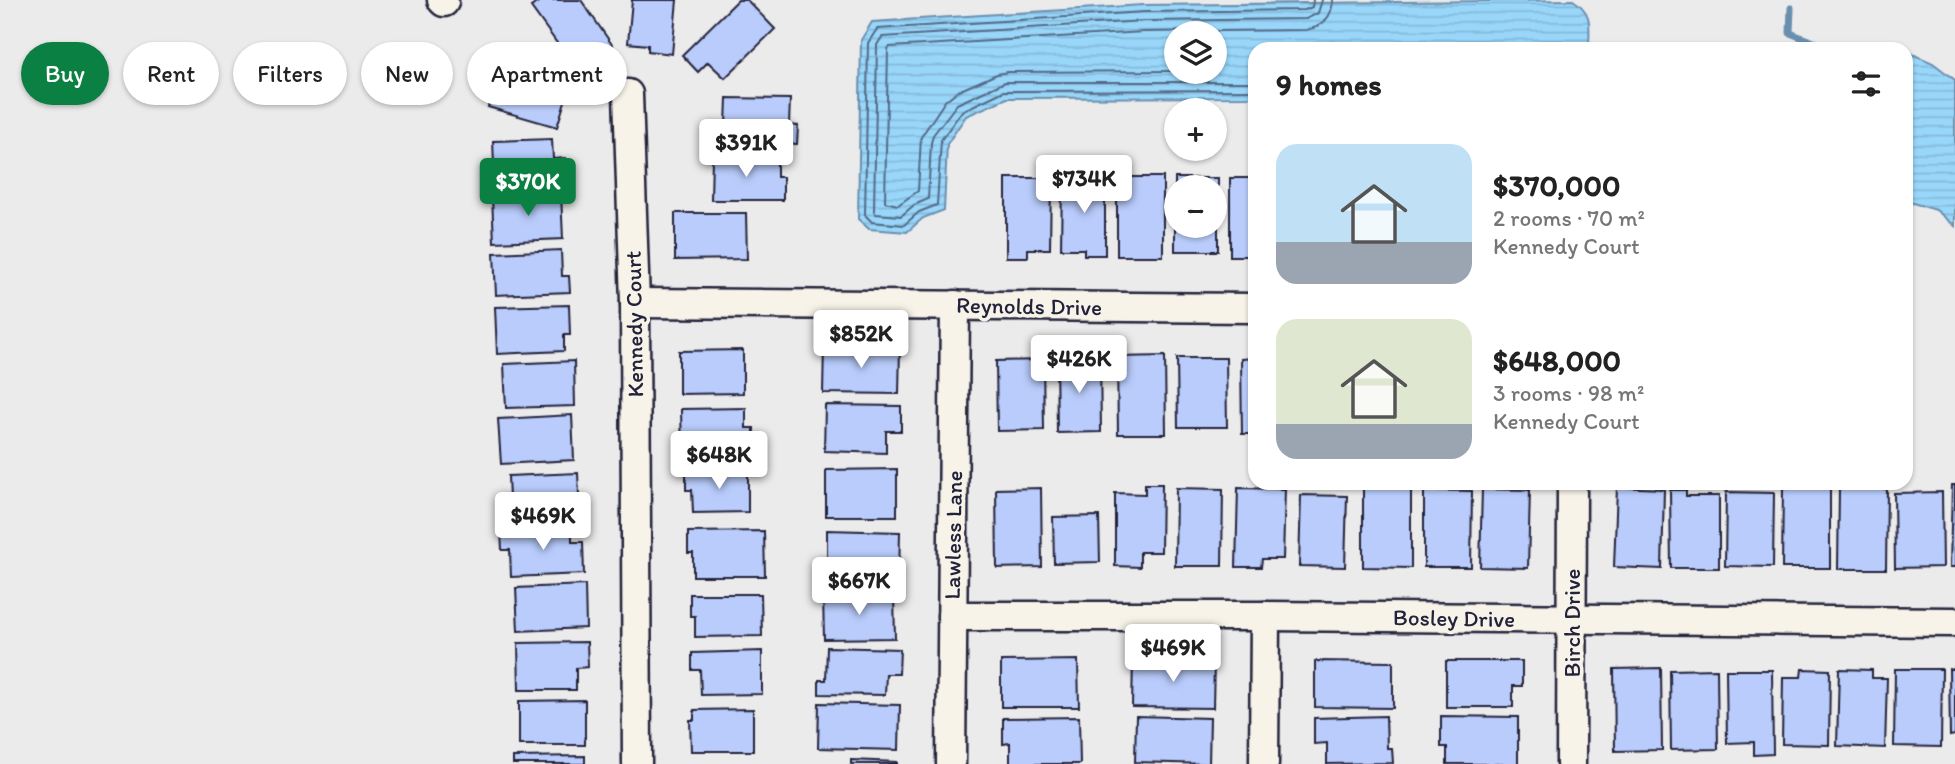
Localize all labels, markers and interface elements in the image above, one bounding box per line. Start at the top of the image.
map controls [1164,21,1227,238]
button: layers [1164,21,1227,84]
chip: Buy [21,42,109,105]
chip: Rent [123,42,219,105]
chip: Filters [233,42,347,105]
chip: New [361,42,453,105]
chip: Apartment [467,42,627,105]
icon: filters [1847,65,1885,103]
text: 9 homes [1276,66,1382,103]
button: + [1164,98,1227,161]
pin: $391K [697,120,795,179]
text: $391K [715,128,777,156]
pin: $734K [1035,156,1133,215]
pin: $370K [479,158,577,218]
text: $734K [1052,164,1116,192]
text: $370K [496,167,560,195]
text: $370,000 [1493,167,1620,204]
icon: home [1332,172,1416,256]
button: − [1164,175,1227,238]
text: 2 rooms · 70 m² [1493,204,1645,232]
text: Kennedy Court [1493,232,1640,260]
street label: Kennedy Court [619,250,649,398]
street label: Reynolds Drive [956,291,1102,321]
pin: $852K [812,310,910,370]
text: $852K [829,319,893,347]
pin: $426K [1030,336,1128,395]
text: $648,000 [1493,342,1621,379]
text: $426K [1047,344,1111,372]
icon: home [1332,347,1416,431]
text: 3 rooms · 98 m² [1493,379,1644,407]
text: Kennedy Court [1493,407,1640,435]
pin: $648K [670,432,768,491]
text: $648K [687,440,751,468]
street label: Lawless Lane [938,470,968,600]
pin: $469K [494,492,592,552]
text: $469K [511,501,575,529]
pin: $667K [810,558,908,617]
text: $667K [828,566,890,594]
street label: Birch Drive [1558,569,1586,677]
street label: Bosley Drive [1393,603,1515,633]
pin: $469K [1124,624,1222,684]
text: $469K [1141,633,1205,661]

